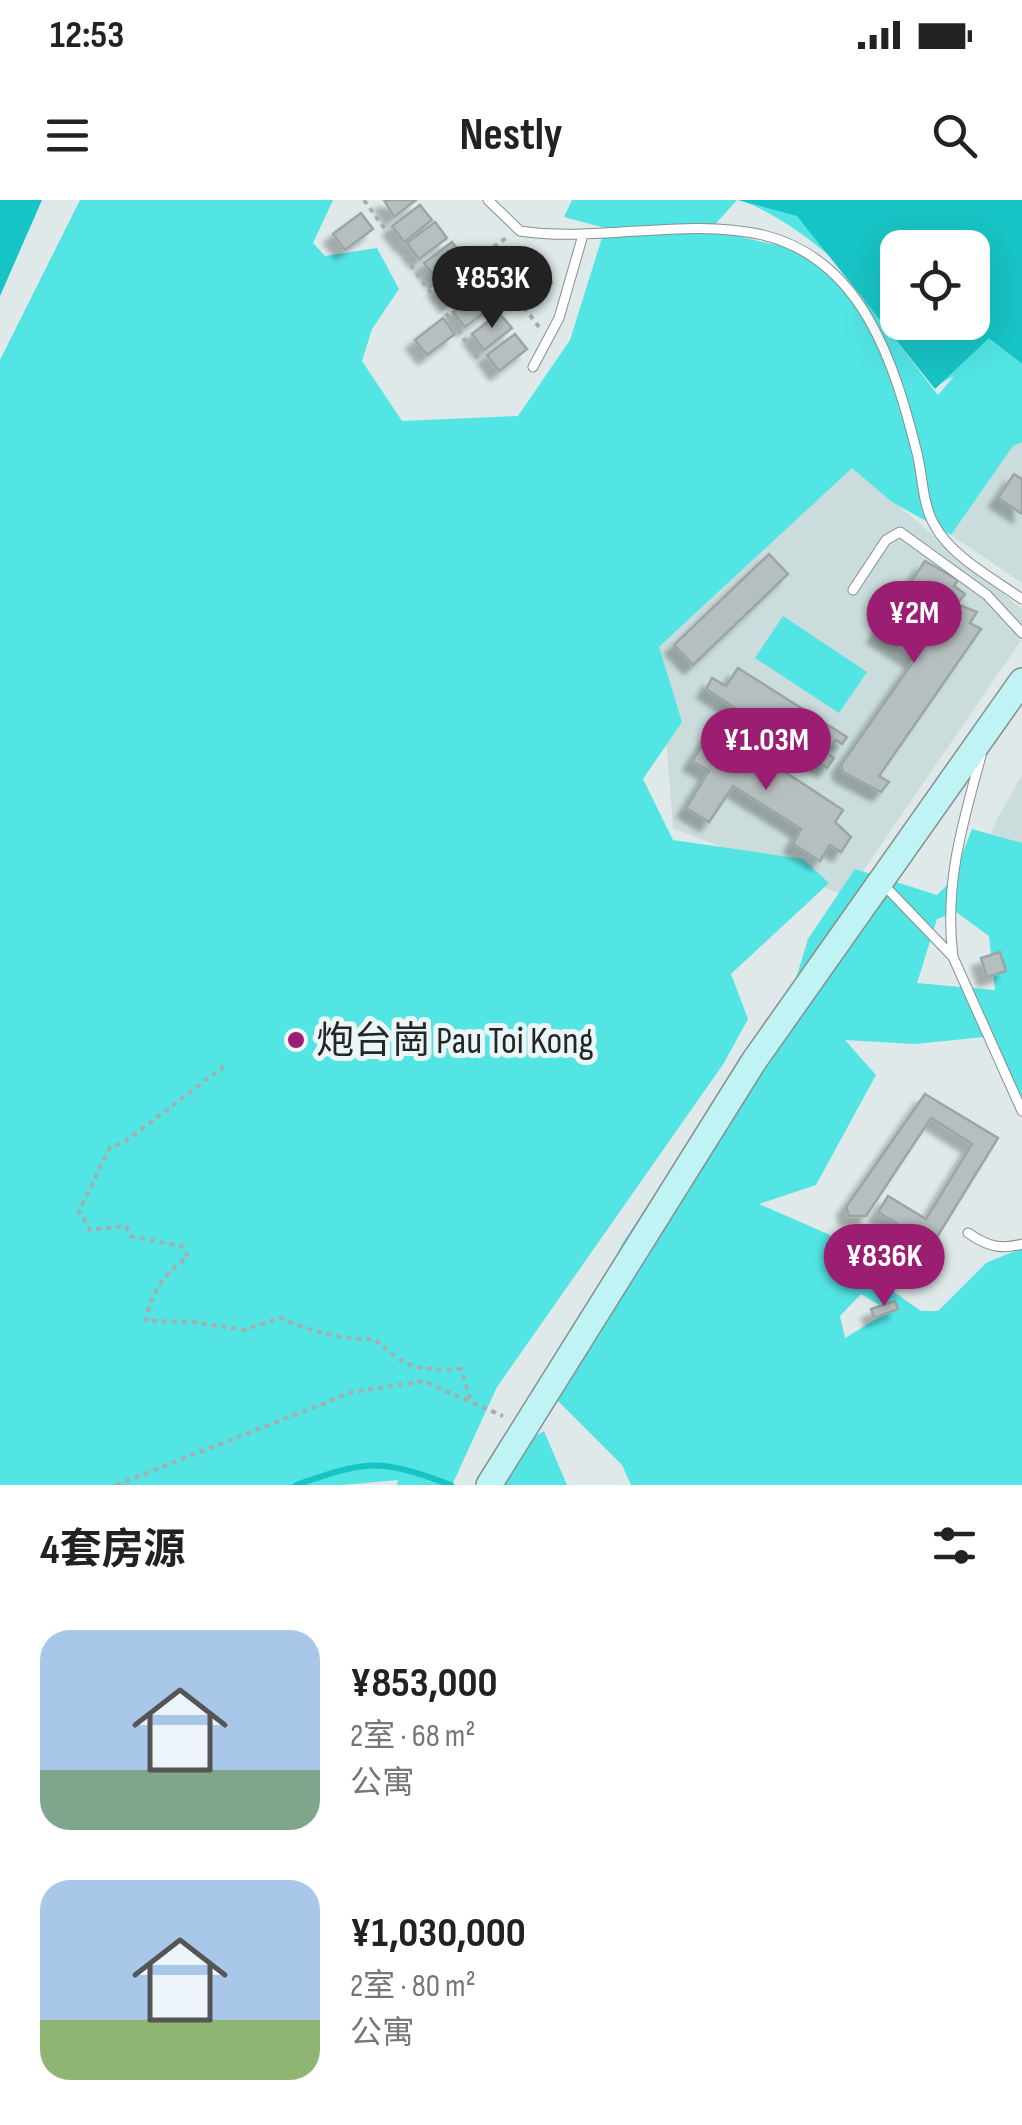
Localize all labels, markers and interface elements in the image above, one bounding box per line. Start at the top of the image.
text: 12:53 [50,13,124,58]
icon: menu [40,108,95,163]
text: Nestly [459,108,563,163]
icon: search [927,108,982,163]
map controls [880,230,990,340]
button: locate [880,230,990,340]
pin: ¥853K [422,246,562,331]
text: ¥853K [454,259,530,298]
pin: ¥2M [866,581,962,666]
text: ¥2M [889,594,939,633]
pin: ¥1.03M [685,708,847,793]
text: ¥1.03M [723,721,809,760]
place label: 炮台崗 Pau Toi Kong [316,1019,594,1064]
marker: 炮台崗 Pau Toi Kong [285,1029,307,1051]
pin: ¥836K [814,1224,954,1309]
text: ¥836K [846,1237,922,1276]
icon: filters [927,1518,982,1573]
text: 4套房源 [40,1525,186,1576]
text: ¥853,000 [350,1658,498,1709]
icon: home [120,1670,240,1790]
text: 2室 · 68 m² [350,1717,475,1756]
text: 公寓 [350,1764,414,1803]
text: ¥1,030,000 [350,1908,526,1959]
icon: home [120,1920,240,2040]
text: 2室 · 80 m² [350,1967,476,2006]
text: 公寓 [350,2014,414,2053]

